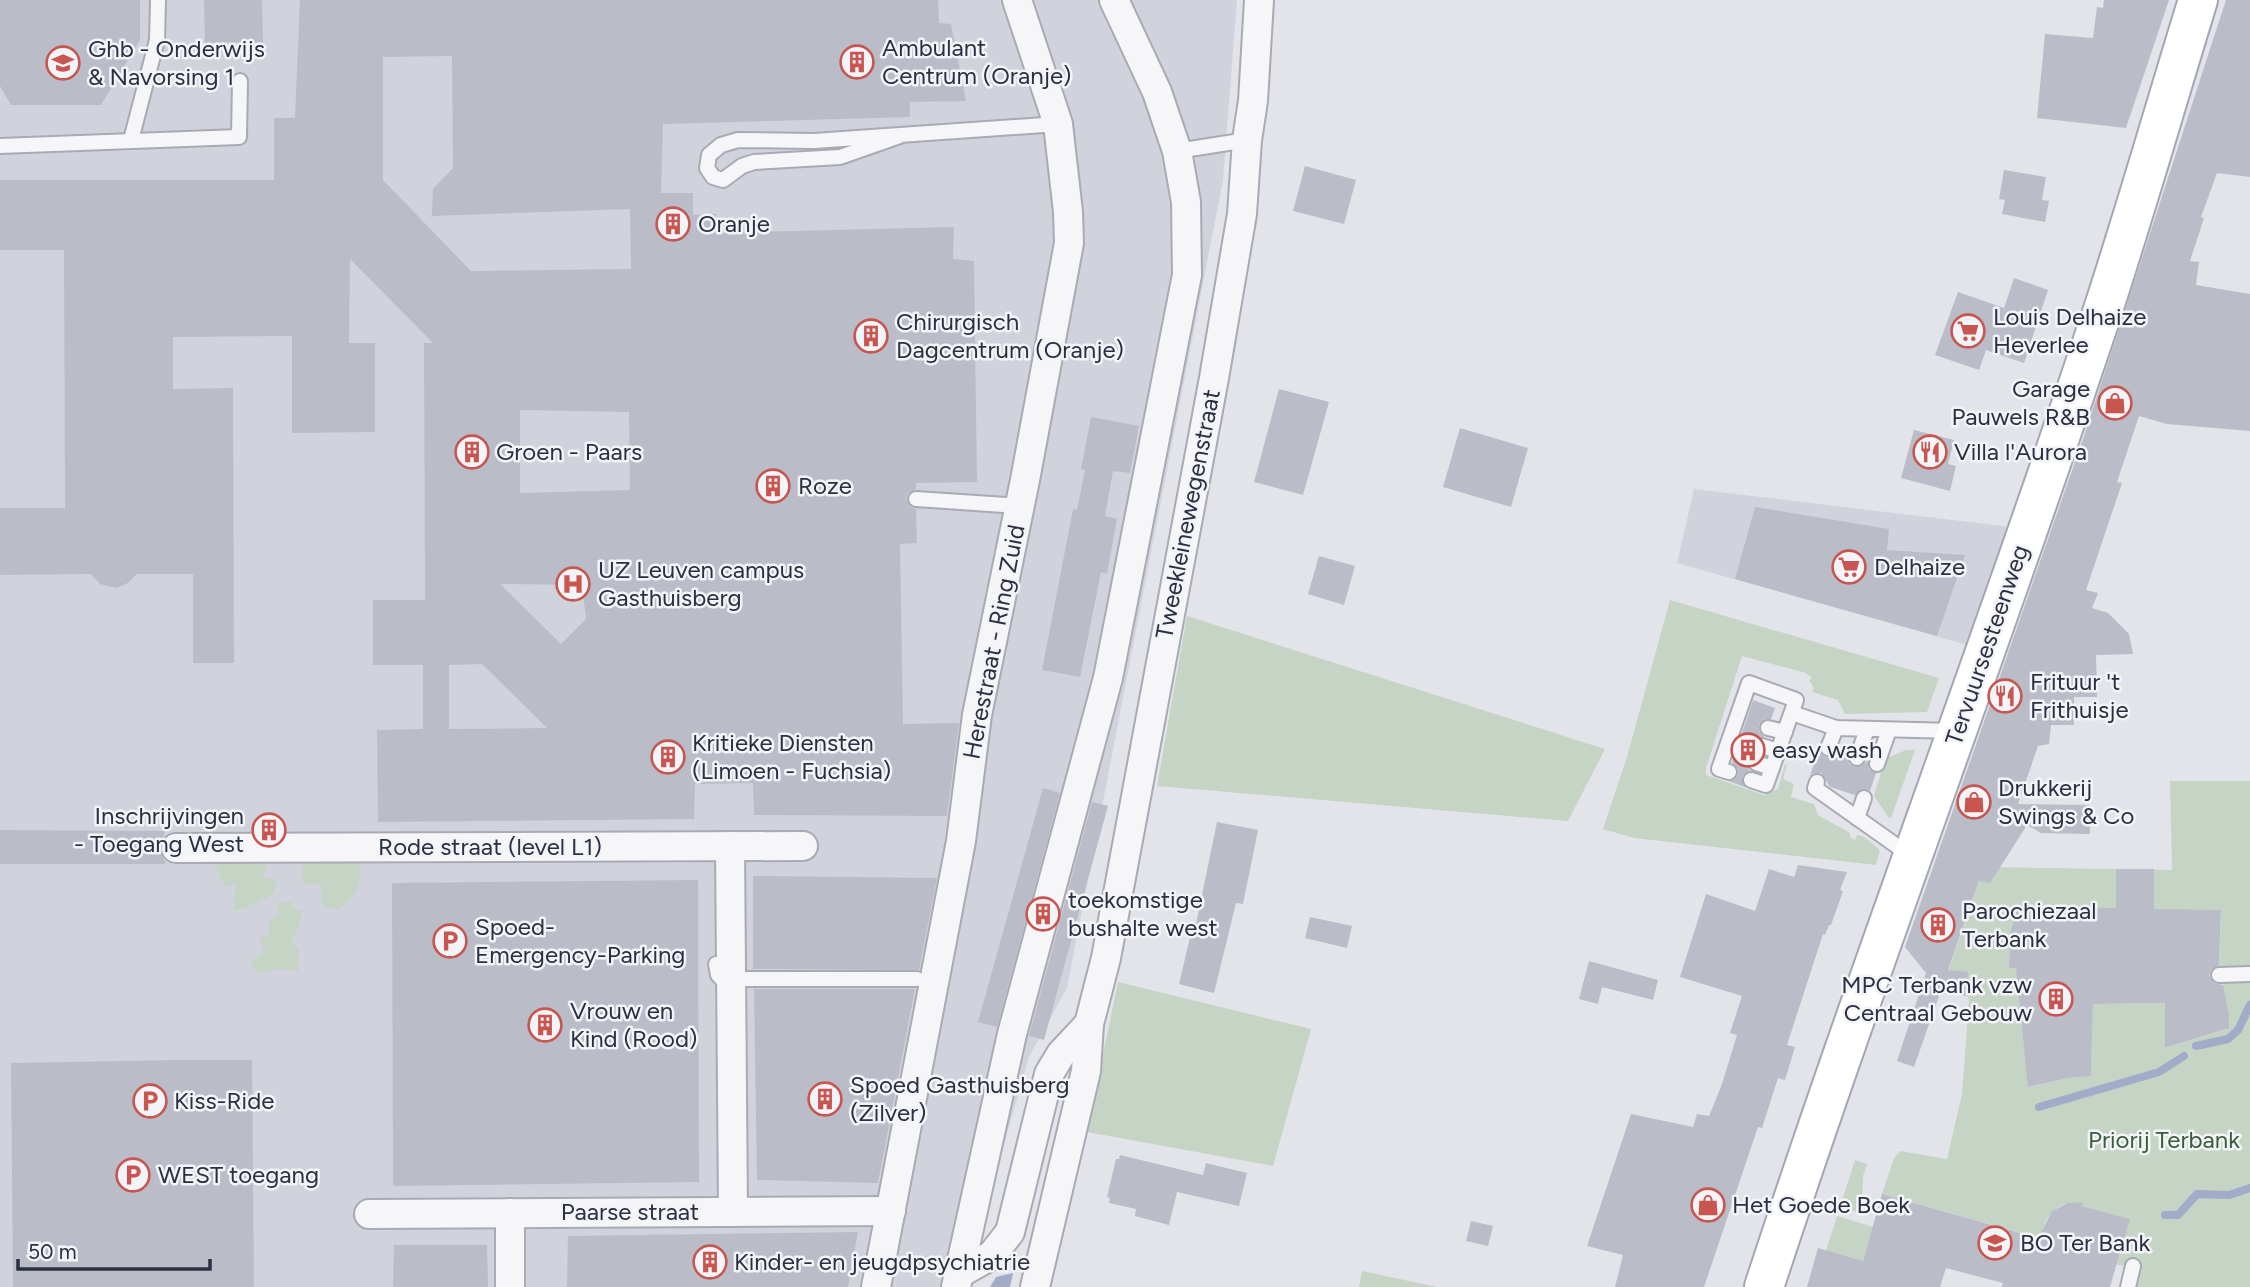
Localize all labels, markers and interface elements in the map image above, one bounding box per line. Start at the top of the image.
place label: Ambulant Centrum (Oranje) [882,33,1071,90]
place label: Ghb - Onderwijs & Navorsing 1 [88,34,265,91]
building icon: Ambulant Centrum (Oranje) [838,43,876,81]
school or university icon: Ghb - Onderwijs & Navorsing 1 [44,44,82,82]
building icon: Oranje [654,205,692,243]
place label: Oranje [698,209,770,238]
place label: Louis Delhaize Heverlee [1993,302,2146,359]
place label: Chirurgisch Dagcentrum (Oranje) [896,307,1124,364]
supermarket icon: Louis Delhaize Heverlee [1949,312,1987,350]
building icon: Chirurgisch Dagcentrum (Oranje) [852,317,890,355]
place label: Garage Pauwels R&B [1952,374,2090,431]
shop icon: Garage Pauwels R&B [2096,384,2134,422]
street label: Tweekleinewegenstraat [1149,387,1226,641]
building icon: Groen - Paars [453,433,491,471]
restaurant icon: Villa l'Aurora [1911,433,1949,471]
place label: Groen - Paars [496,437,642,466]
place label: Villa l'Aurora [1954,437,2087,466]
building icon: Roze [754,467,792,505]
place label: Roze [798,471,852,500]
street label: Herestraat - Ring Zuid [957,522,1031,762]
street label: Tervuursesteenweg [1939,541,2034,749]
supermarket icon: Delhaize [1830,548,1868,586]
place label: Delhaize [1874,552,1965,581]
place label: UZ Leuven campus Gasthuisberg [598,555,804,612]
hospital icon: UZ Leuven campus Gasthuisberg [554,565,592,603]
place label: Frituur 't Frithuisje [2030,667,2129,724]
restaurant icon: Frituur 't Frithuisje [1986,677,2024,715]
place label: Kritieke Diensten (Limoen - Fuchsia) [692,728,891,785]
building icon: easy wash [1729,731,1767,769]
place label: easy wash [1772,735,1882,764]
building icon: Kritieke Diensten (Limoen - Fuchsia) [649,738,687,776]
place label: Drukkerij Swings & Co [1998,773,2134,830]
shop icon: Drukkerij Swings & Co [1955,783,1993,821]
place label: Inschrijvingen - Toegang West [74,801,244,858]
building icon: Inschrijvingen - Toegang West [250,811,288,849]
street label: Rode straat (level L1) [378,832,602,861]
place label: toekomstige bushalte west [1068,885,1218,942]
building icon: toekomstige bushalte west [1024,895,1062,933]
place label: Parochiezaal Terbank [1962,896,2097,953]
building icon: Parochiezaal Terbank [1919,906,1957,944]
place label: Spoed- Emergency-Parking [475,912,685,969]
parking icon: Spoed- Emergency-Parking [431,922,469,960]
place label: MPC Terbank vzw Centraal Gebouw [1841,970,2032,1027]
building icon: MPC Terbank vzw Centraal Gebouw [2037,980,2075,1018]
place label: Vrouw en Kind (Rood) [570,996,697,1053]
building icon: Vrouw en Kind (Rood) [526,1006,564,1044]
place label: Spoed Gasthuisberg (Zilver) [850,1070,1070,1127]
building icon: Spoed Gasthuisberg (Zilver) [806,1080,844,1118]
parking icon: Kiss-Ride [131,1082,169,1120]
place label: Kiss-Ride [174,1086,274,1115]
park label: Priorij Terbank [2088,1125,2240,1154]
parking icon: WEST toegang [114,1156,152,1194]
place label: WEST toegang [158,1160,319,1189]
shop icon: Het Goede Boek [1689,1186,1727,1224]
place label: Het Goede Boek [1732,1190,1910,1219]
street label: Paarse straat [561,1197,699,1226]
school or university icon: BO Ter Bank [1976,1224,2014,1262]
scale bar [18,1228,210,1272]
place label: BO Ter Bank [2020,1228,2150,1257]
text: 50 m [28,1239,77,1264]
building icon: Kinder- en jeugdpsychiatrie [691,1243,729,1281]
place label: Kinder- en jeugdpsychiatrie [734,1247,1030,1276]

